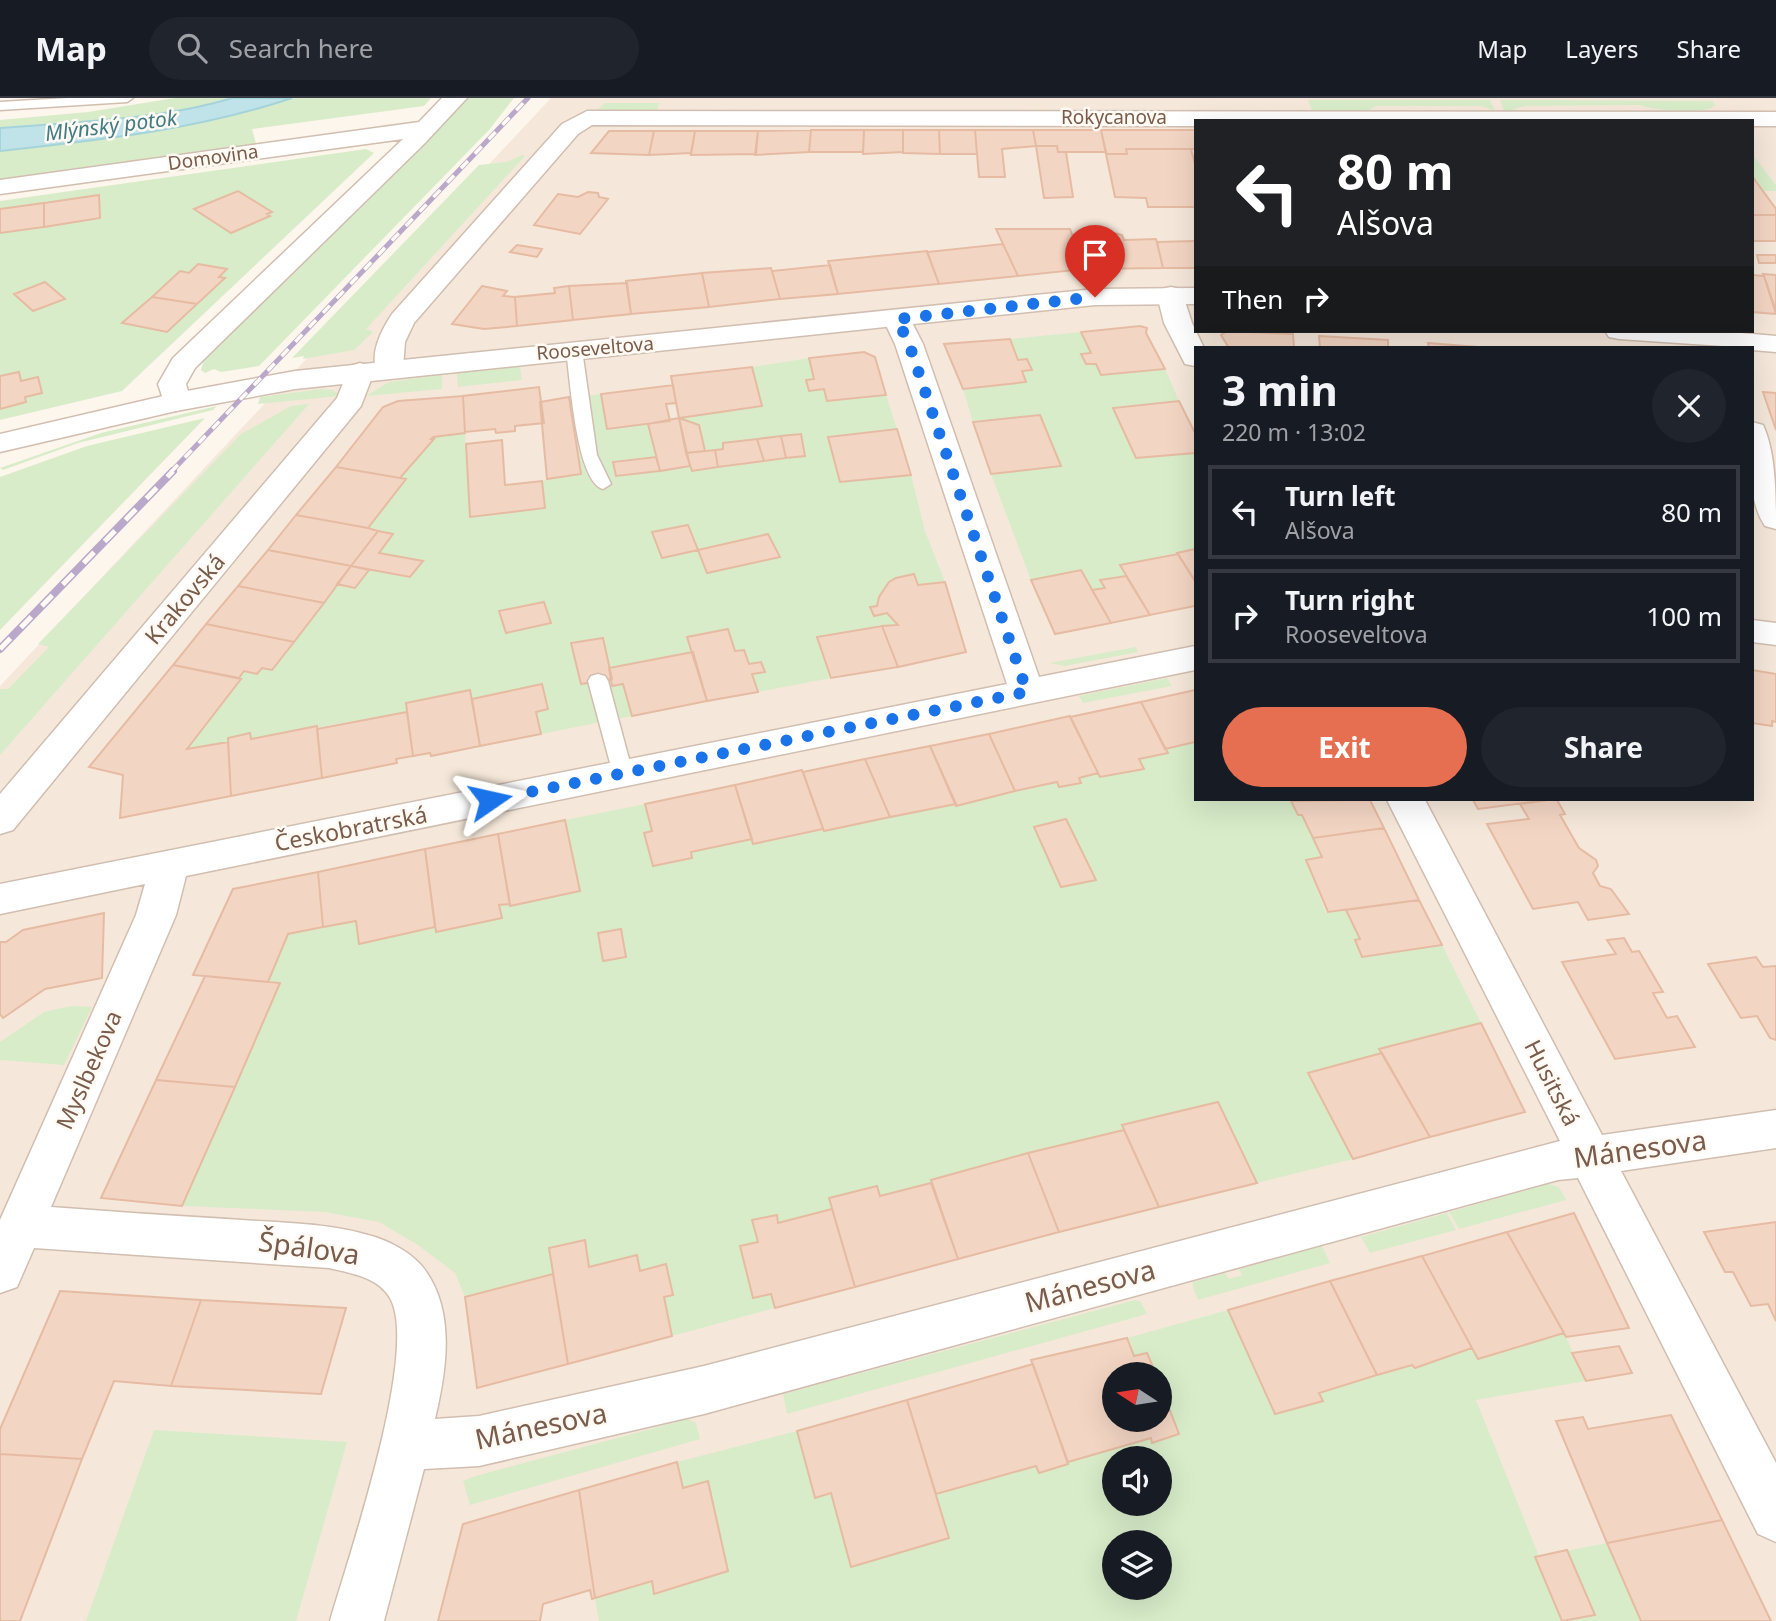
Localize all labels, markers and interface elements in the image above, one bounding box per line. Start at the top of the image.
search box [149,17,639,80]
text: Map [35,26,107,71]
icon: search [173,29,211,67]
text: Search here [229,30,373,66]
text: Map [1477,32,1527,65]
text: Layers [1565,32,1639,65]
text: Share [1677,32,1741,65]
water label: Mlýnský potok [43,103,180,147]
street label: Rokycanova [1061,104,1167,130]
street label: Domovina [166,138,260,176]
text: 80 m [1337,138,1454,204]
icon: left [1222,147,1313,238]
text: Alšova [1337,201,1434,244]
pin [1065,225,1125,297]
icon: arrive [1076,236,1114,274]
icon: right [1297,280,1335,318]
text: Then [1222,281,1283,317]
street label: Rooseveltova [535,330,655,366]
text: 3 min [1222,361,1338,418]
button: close [1652,369,1726,443]
text: 220 m · 13:02 [1222,416,1366,448]
text: Turn left [1285,478,1396,514]
icon: left [1226,493,1264,531]
text: 80 m [1661,494,1722,530]
text: Alšova [1285,514,1355,546]
street label: Krakovská [137,546,232,651]
text: Turn right [1285,582,1415,618]
icon: right [1226,597,1264,635]
text: 100 m [1646,598,1722,634]
text: Rooseveltova [1285,618,1428,650]
button: Exit [1222,707,1467,787]
button: Share [1481,707,1726,787]
position arrow [453,763,527,837]
street label: Českobratrská [272,798,430,858]
street label: Myslbekova [48,1005,129,1134]
street label: Husitská [1518,1034,1588,1131]
street label: Mánesova [1571,1120,1709,1176]
street label: Špálova [256,1221,362,1273]
street label: Mánesova [1020,1249,1159,1321]
north arrow [1102,1362,1172,1432]
map controls [1102,1362,1172,1600]
street label: Mánesova [471,1393,610,1458]
button: sound [1102,1446,1172,1516]
button: layers [1102,1530,1172,1600]

